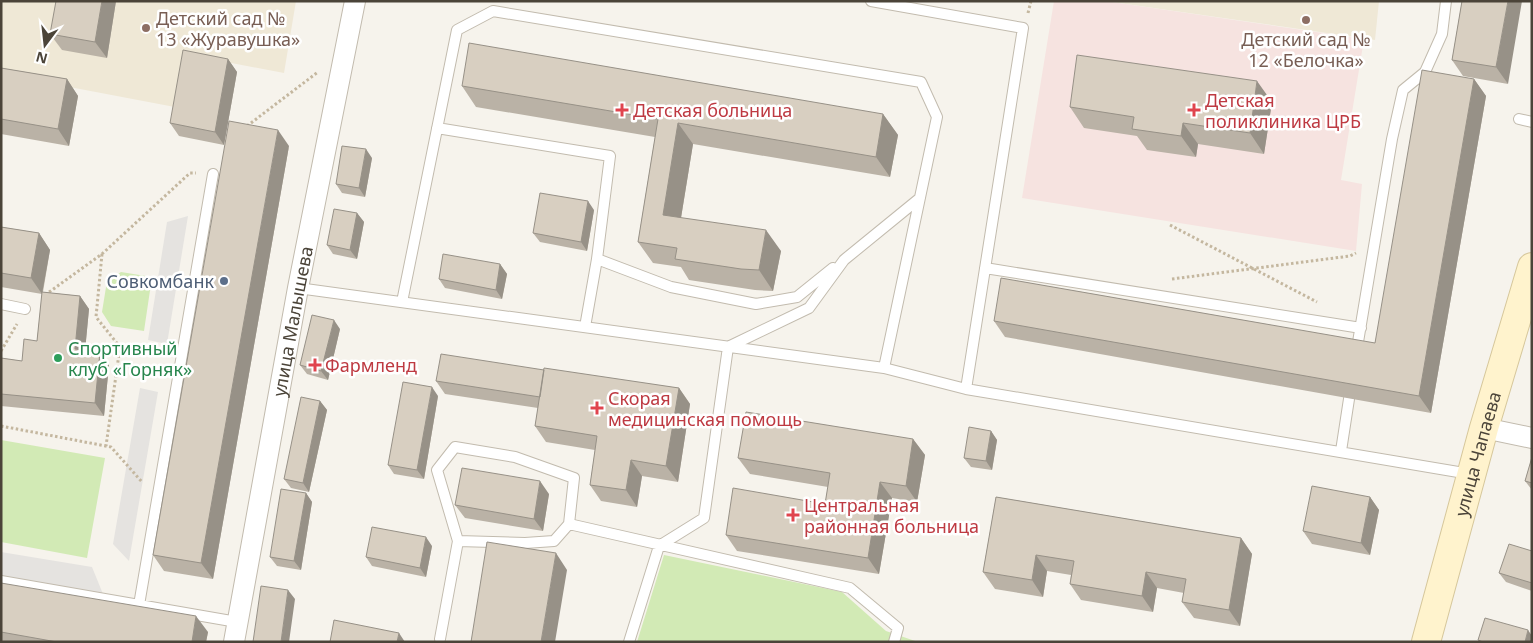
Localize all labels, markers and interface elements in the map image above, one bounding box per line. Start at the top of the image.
place label: Детский сад № 13 «Журавушка» [156,6,300,51]
marker: Детский сад № 12 «Белочка» [1300,14,1312,26]
north arrow [20,20,70,70]
marker: Детский сад № 13 «Журавушка» [140,22,152,34]
place label: Детский сад № 12 «Белочка» [1241,27,1371,72]
text: N [34,47,49,69]
place label: Детская поликлиника ЦРБ [1205,88,1361,133]
place label: Детская больница [633,98,792,122]
marker: Детская больница [615,103,629,117]
marker: Детская поликлиника ЦРБ [1187,103,1201,117]
street label: улица Малышева [267,244,318,398]
place label: Совкомбанк [107,269,214,293]
marker: Совкомбанк [218,275,230,287]
place label: Спортивный клуб «Горняк» [68,336,192,381]
marker: Спортивный клуб «Горняк» [52,352,64,364]
place label: Фармленд [325,353,417,377]
marker: Фармленд [309,359,321,371]
place label: Скорая медицинская помощь [608,386,802,431]
street label: улица Чапаева [1449,388,1506,519]
marker: Скорая медицинская помощь [590,401,604,415]
place label: Центральная районная больница [804,493,979,538]
marker: Центральная районная больница [786,508,800,522]

